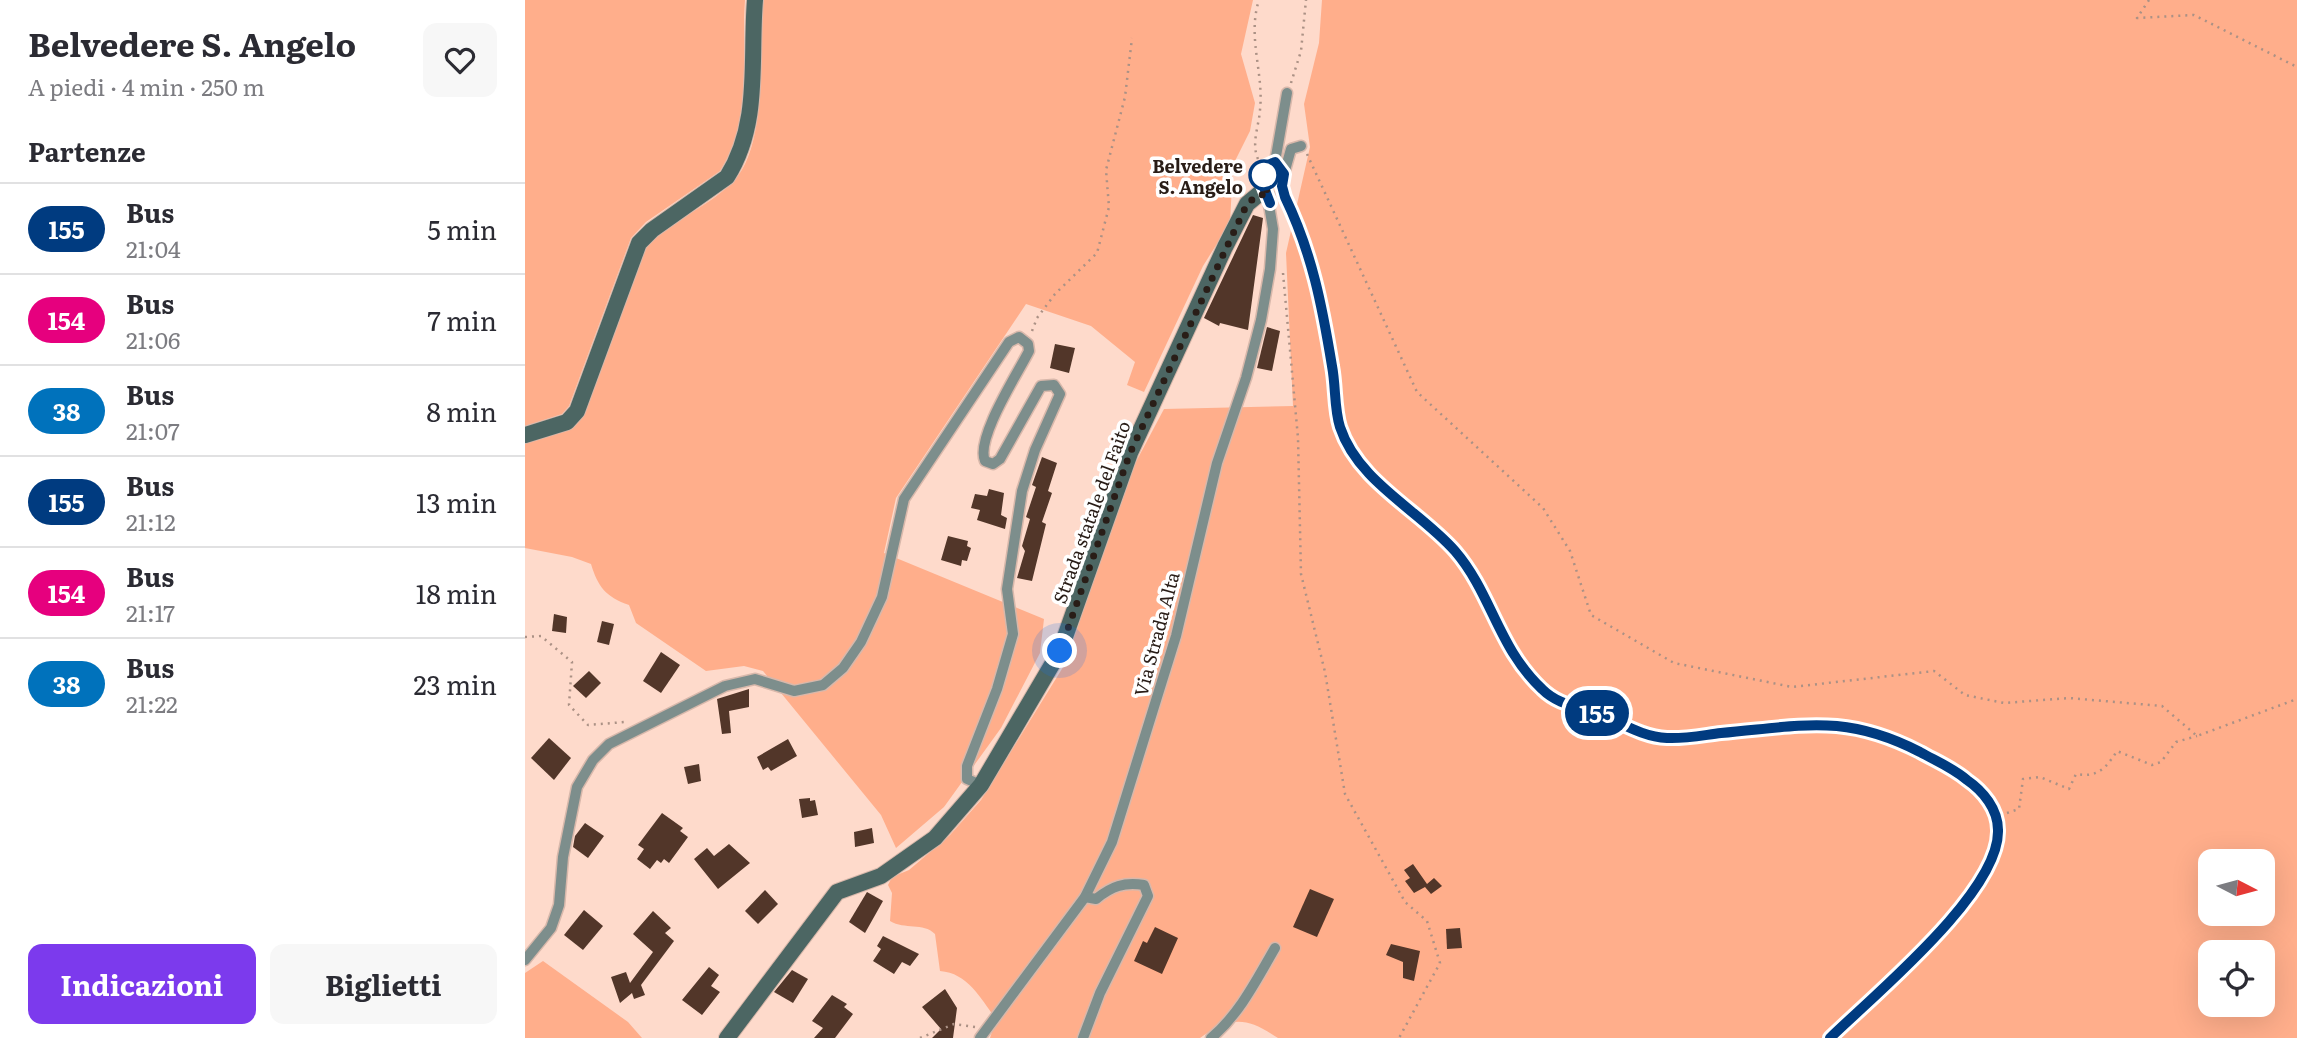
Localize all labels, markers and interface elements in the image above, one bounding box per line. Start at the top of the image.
text: Belvedere S. Angelo [28,18,356,67]
button: heart [423,23,497,97]
text: A piedi · 4 min · 250 m [28,69,265,103]
text: Partenze [28,131,146,170]
place label: Belvedere S. Angelo [1152,152,1243,200]
marker: Belvedere S. Angelo [1249,160,1279,190]
text: Bus [126,192,174,231]
text: 5 min [428,209,497,248]
text: 155 [48,211,85,246]
text: 21:04 [126,231,181,265]
text: Bus [126,283,174,322]
text: 7 min [428,300,497,339]
text: 154 [48,302,85,337]
text: 21:06 [126,322,180,356]
text: Bus [126,374,174,413]
text: 8 min [426,391,497,430]
text: 38 [53,393,80,428]
text: 21:07 [126,413,180,447]
street label: Strada statale del Faito [1045,417,1137,607]
text: Bus [126,465,174,504]
text: 13 min [416,482,497,521]
text: 155 [48,484,85,519]
text: 21:12 [126,504,176,538]
text: Bus [126,556,174,595]
street label: Via Strada Alta [1126,568,1186,699]
text: 18 min [416,573,497,612]
text: 154 [48,575,85,610]
text: 21:17 [126,595,175,629]
your location [1042,633,1077,668]
text: Bus [126,647,174,686]
text: 23 min [413,664,497,703]
text: 38 [53,666,80,701]
text: 21:22 [126,686,178,720]
line badge: 155 [1557,690,1637,736]
text: 155 [1579,695,1615,730]
north arrow [2198,849,2275,926]
map controls [2198,849,2275,1017]
button: locate [2198,940,2275,1017]
button: Indicazioni [28,944,256,1024]
button: Biglietti [270,944,497,1024]

